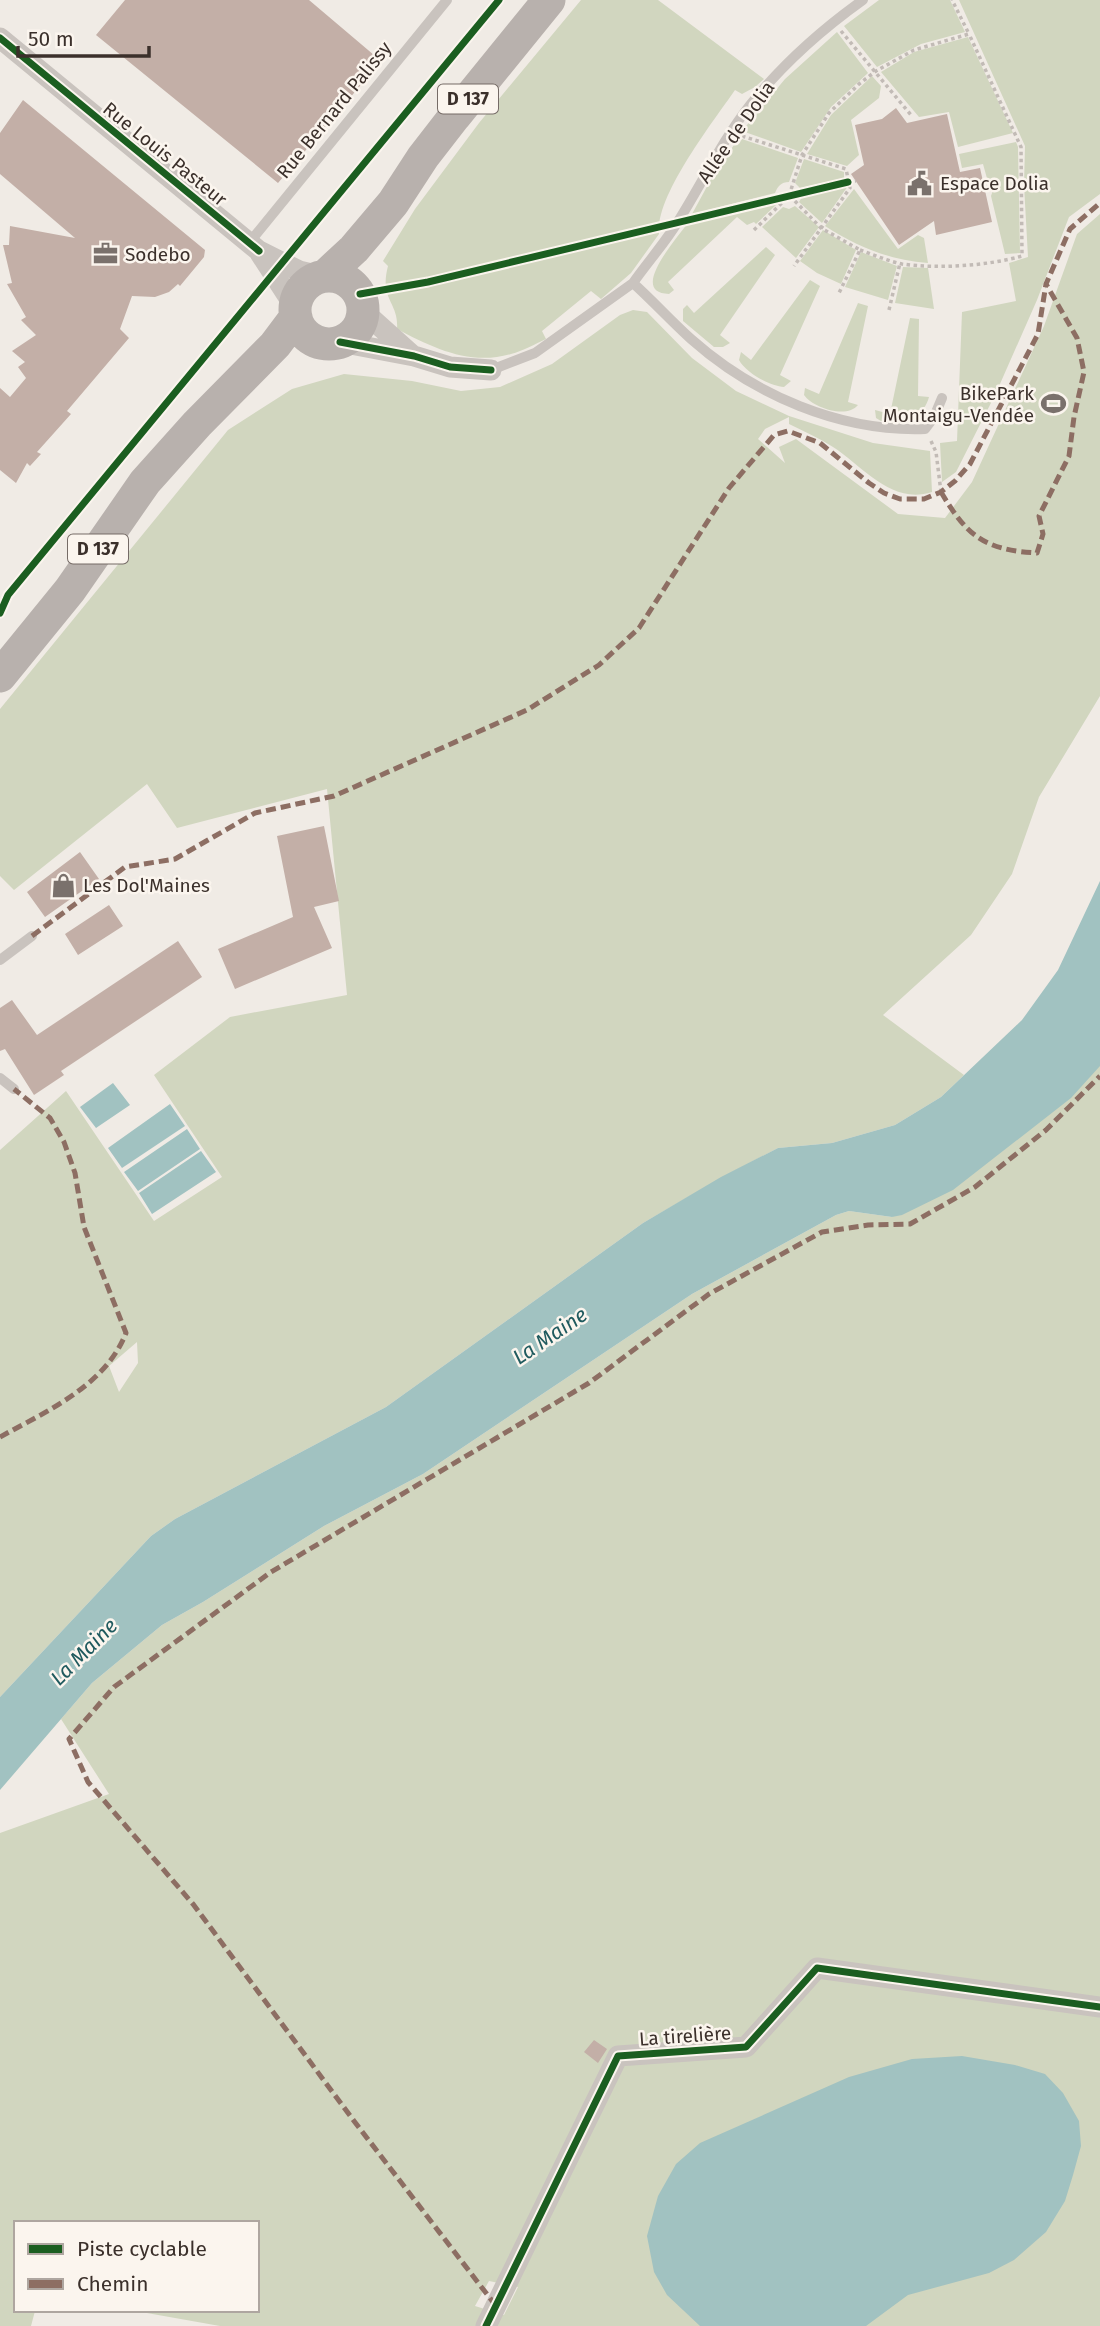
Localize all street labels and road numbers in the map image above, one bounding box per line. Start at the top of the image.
street label: Rue Bernard Palissy [272,36,397,183]
street label: Allée de Dolia [692,77,780,187]
road number: D 137 [438,84,498,114]
street label: Rue Louis Pasteur [98,97,232,211]
road number: D 137 [68,534,128,564]
street label: La tirelière [638,2021,732,2051]

